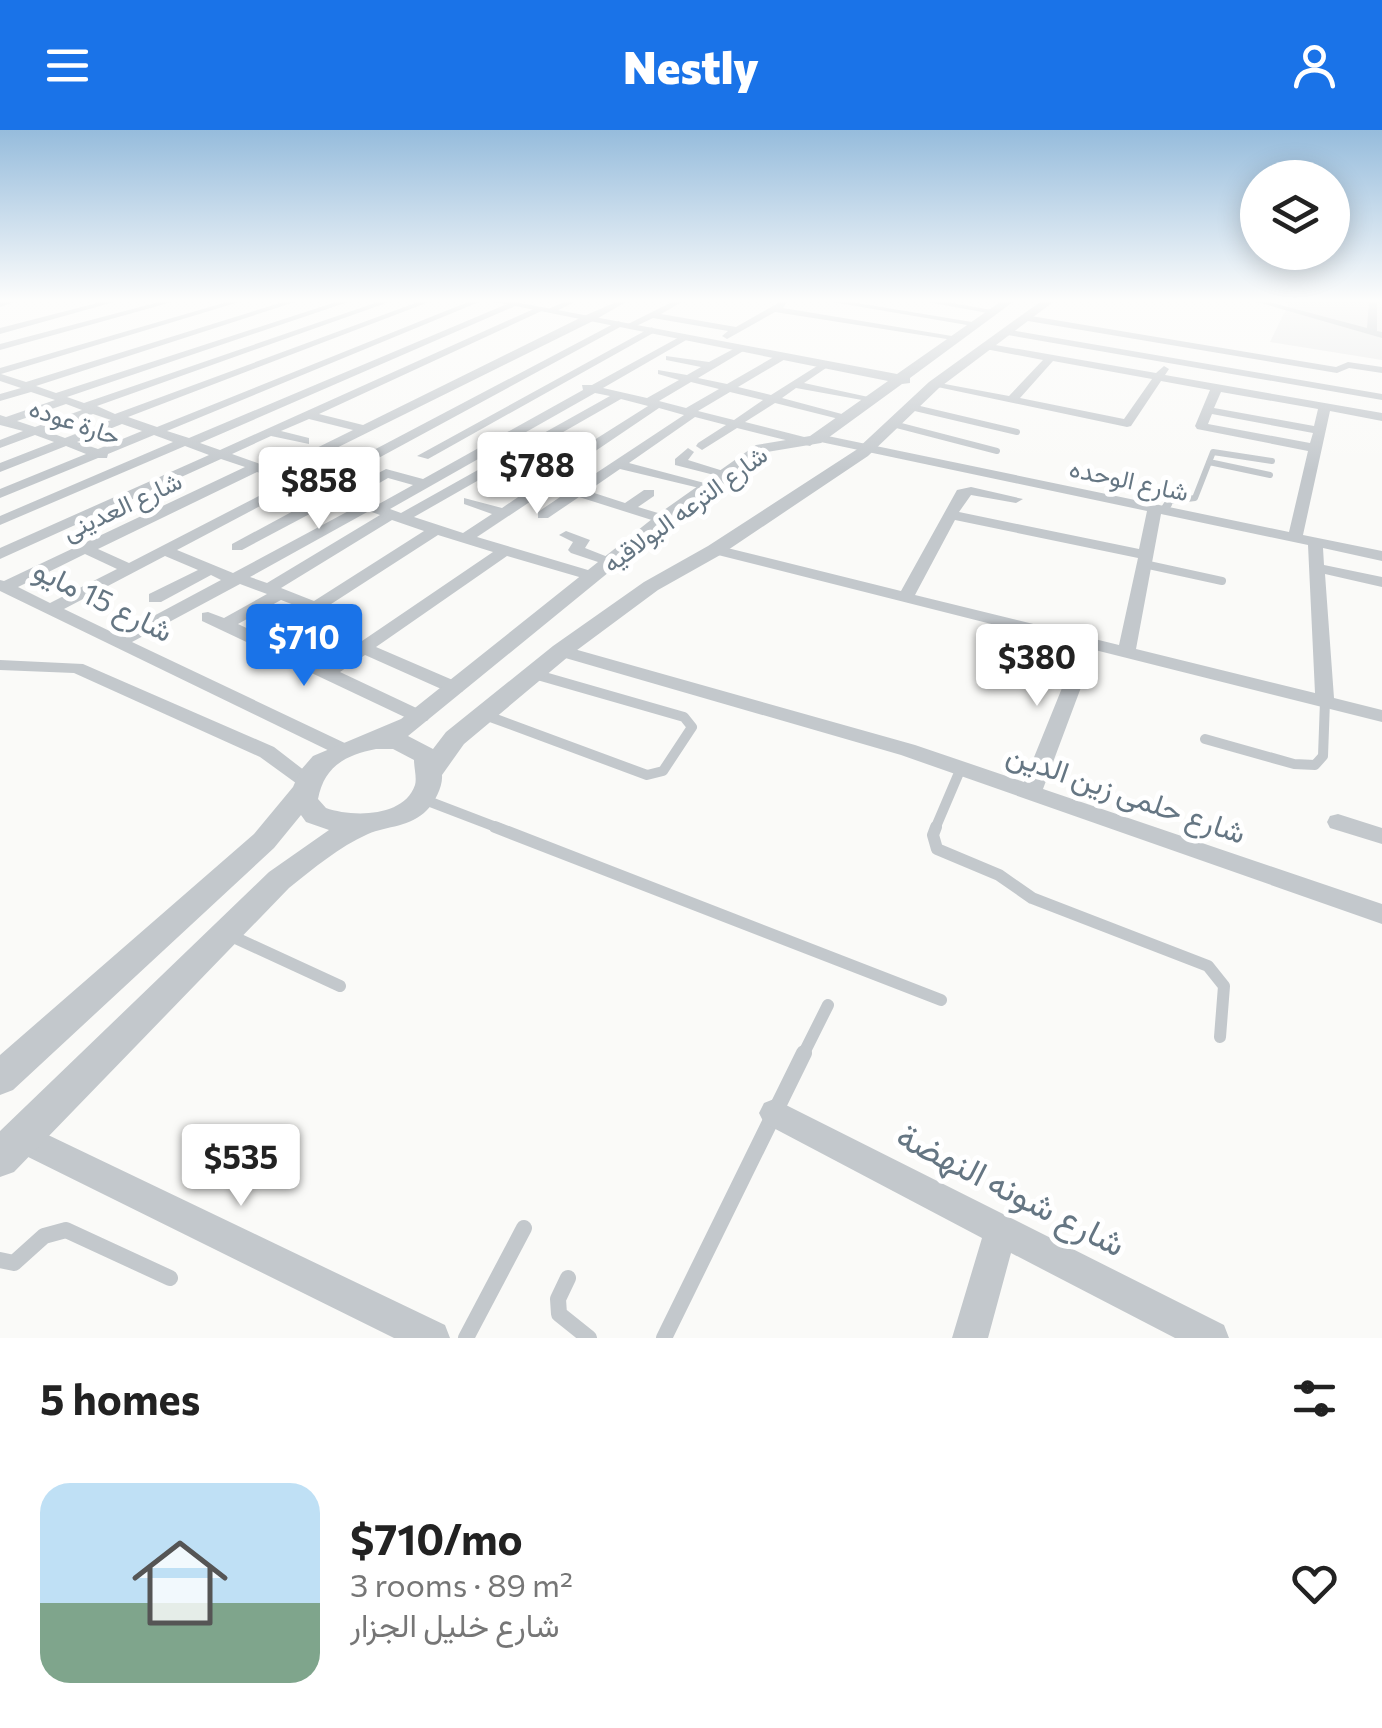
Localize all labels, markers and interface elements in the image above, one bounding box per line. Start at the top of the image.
icon: menu [40,38,95,93]
text: Nestly [623,38,759,93]
icon: person [1287,38,1342,93]
map controls [1240,160,1350,270]
button: layers [1240,160,1350,270]
street label: حارة عوده [25,392,125,452]
pin: $788 [478,432,596,517]
street label: شارع الترعه البولاقيه [596,438,774,580]
text: $788 [499,444,575,484]
pin: $858 [260,447,378,532]
street label: شارع الوحده [1066,452,1191,509]
text: $858 [281,459,357,499]
street label: شارع العدينى [57,464,187,548]
street label: شارع 15 مايو [27,549,180,652]
pin: $710 [245,604,363,689]
text: $710 [268,616,340,656]
pin: $380 [978,624,1096,709]
text: $380 [998,636,1076,676]
street label: شارع حلمى زين الدين [1001,733,1251,854]
street label: شارع شونه النهضة [888,1112,1134,1268]
pin: $535 [182,1124,300,1209]
text: $535 [204,1136,278,1176]
icon: filters [1287,1371,1342,1426]
text: 5 homes [40,1372,200,1424]
text: $710/mo [350,1512,523,1564]
icon: home [120,1523,240,1643]
icon: heart [1287,1556,1342,1611]
text: 3 rooms · 89 m² [350,1564,573,1604]
text: شارع خليل الجزار [350,1604,559,1644]

